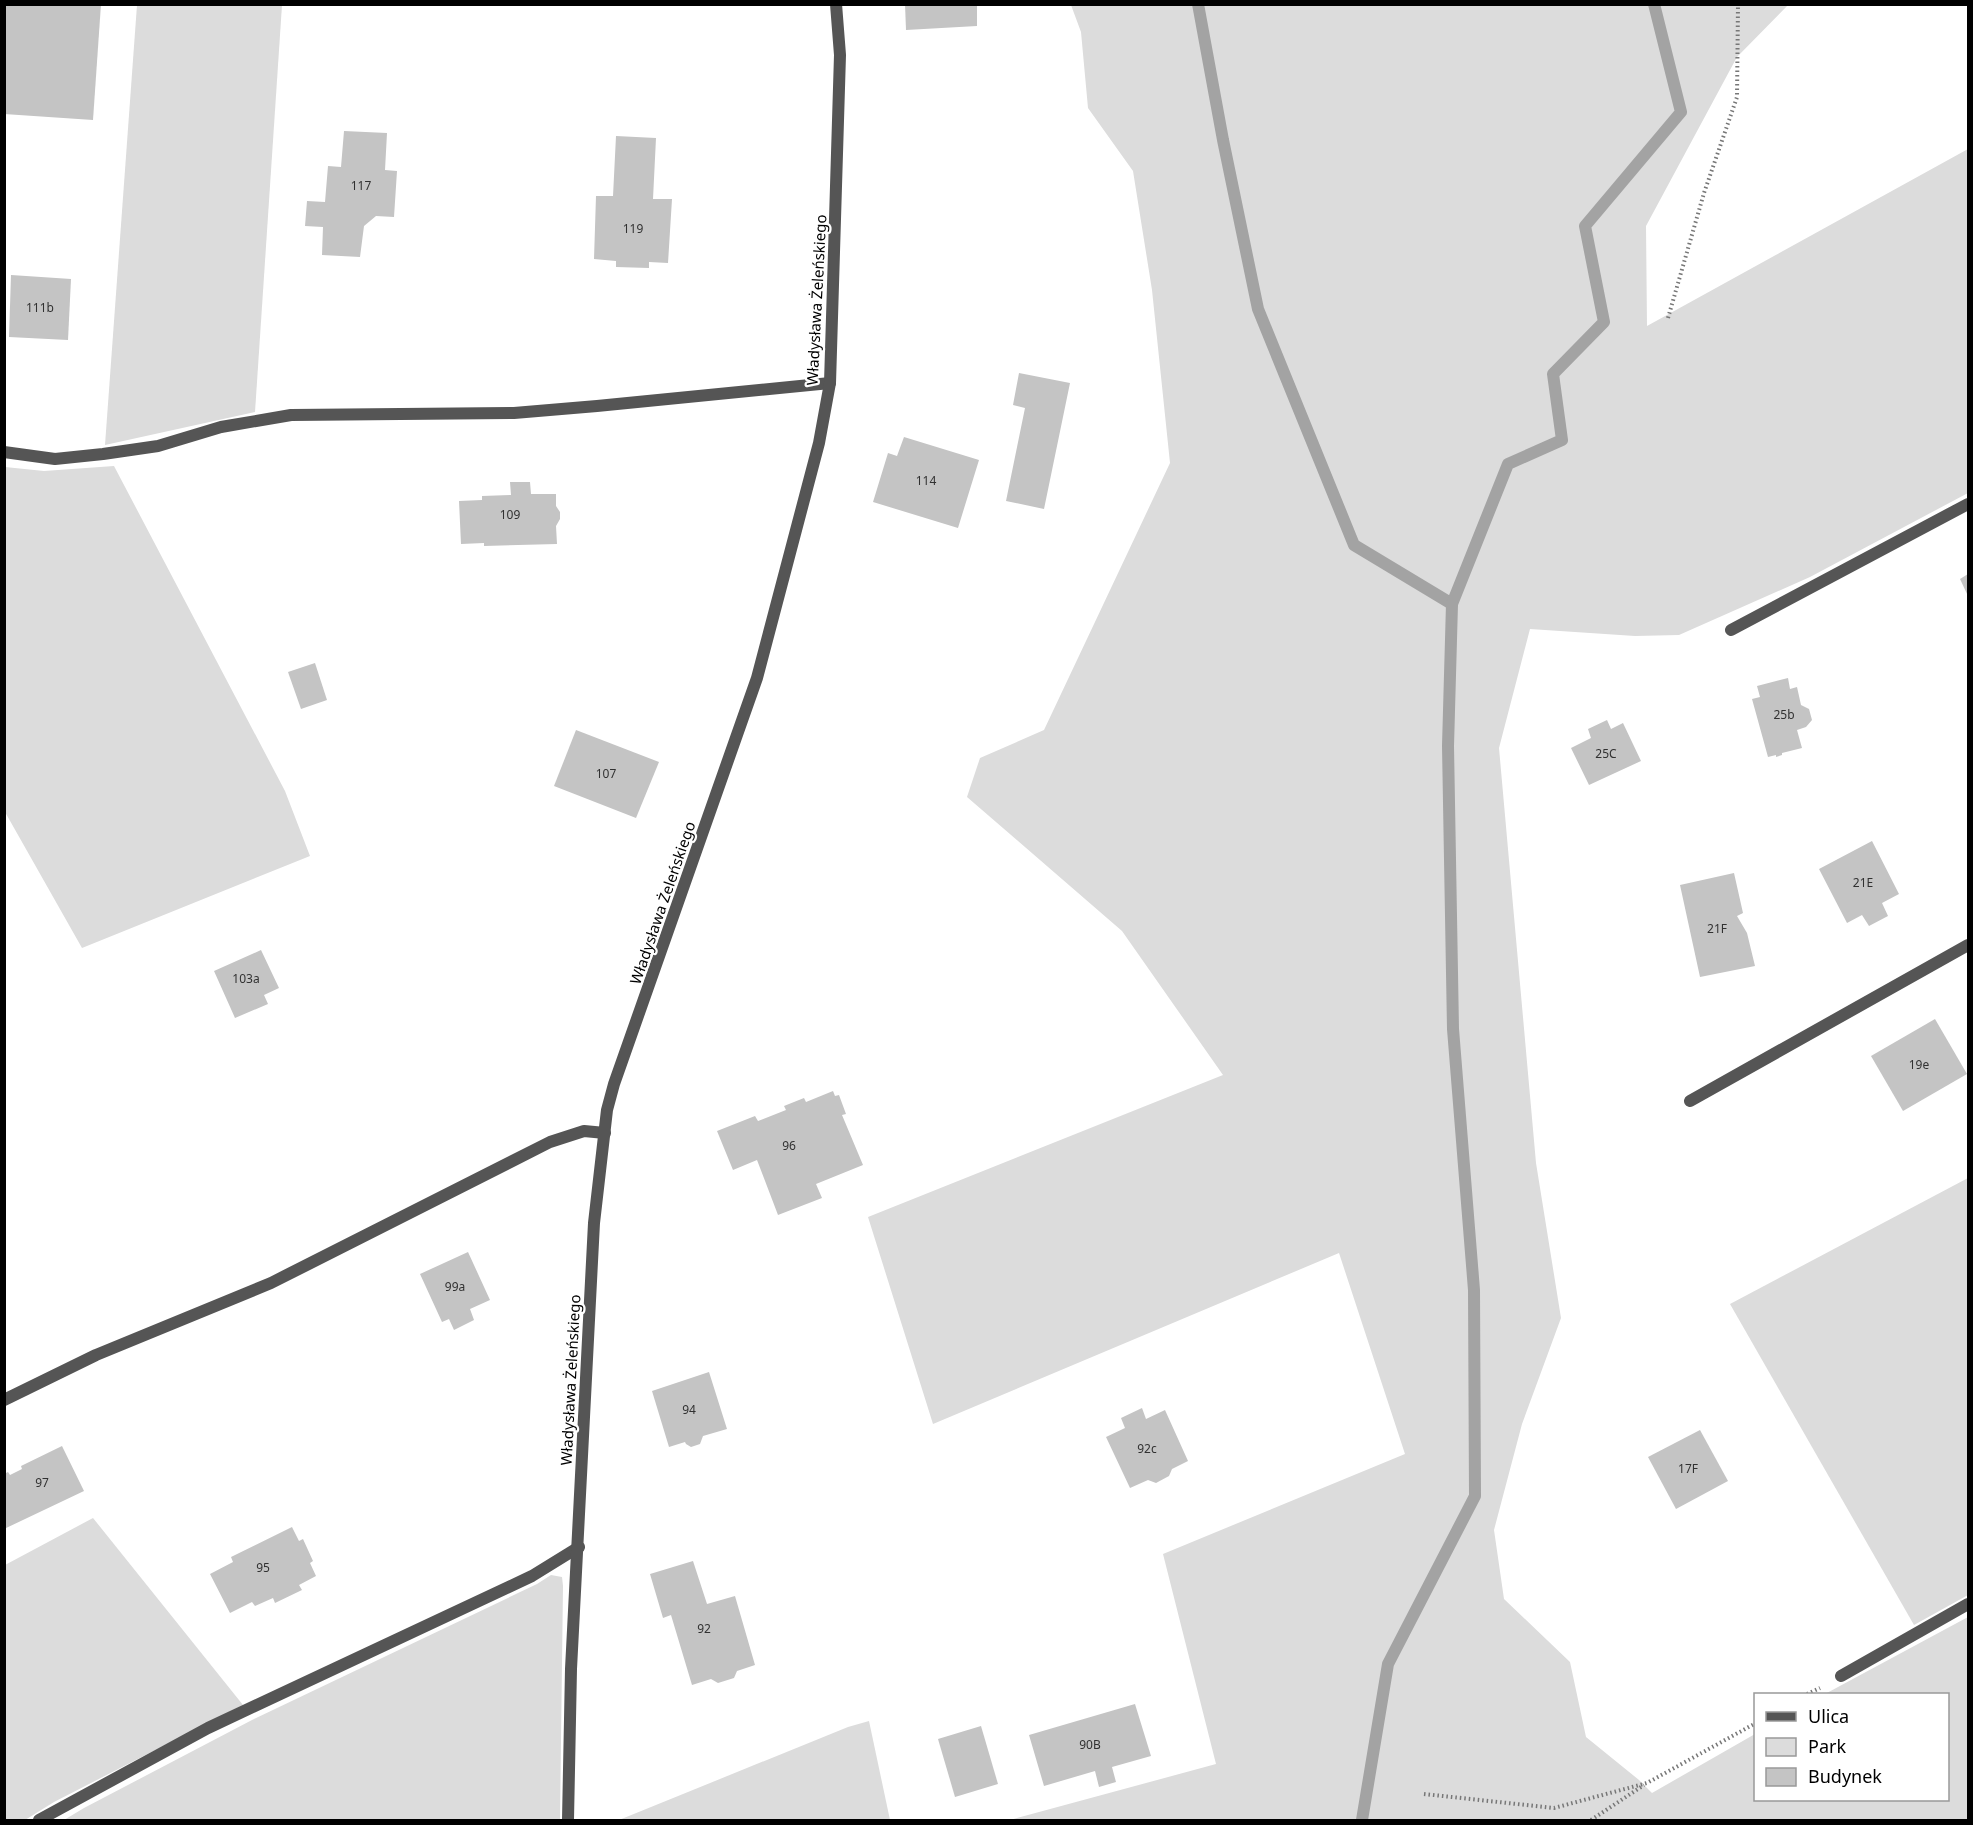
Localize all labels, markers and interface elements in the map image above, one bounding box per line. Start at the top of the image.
house number: 117 [351,177,371,194]
street label: Władysława Żeleńskiego [802,214,830,386]
house number: 119 [623,220,643,237]
house number: 111b [26,299,54,316]
house number: 114 [916,472,936,489]
house number: 109 [500,506,520,523]
house number: 25b [1773,706,1795,723]
house number: 25C [1595,745,1617,762]
house number: 107 [596,765,616,782]
street label: Władysława Żeleńskiego [625,819,699,987]
house number: 21E [1853,874,1873,891]
house number: 21F [1707,920,1727,937]
house number: 103a [232,970,260,987]
house number: 19e [1909,1056,1929,1073]
house number: 96 [782,1137,796,1154]
house number: 99a [445,1278,465,1295]
street label: Władysława Żeleńskiego [556,1294,584,1466]
house number: 94 [682,1401,696,1418]
house number: 92c [1137,1440,1157,1457]
house number: 17F [1678,1460,1698,1477]
house number: 97 [35,1474,49,1491]
house number: 95 [256,1559,270,1576]
house number: 92 [697,1620,711,1637]
legend [1754,1693,1949,1801]
text: Ulica [1808,1704,1849,1728]
text: Park [1808,1734,1846,1758]
house number: 90B [1079,1736,1101,1753]
text: Budynek [1808,1764,1882,1788]

